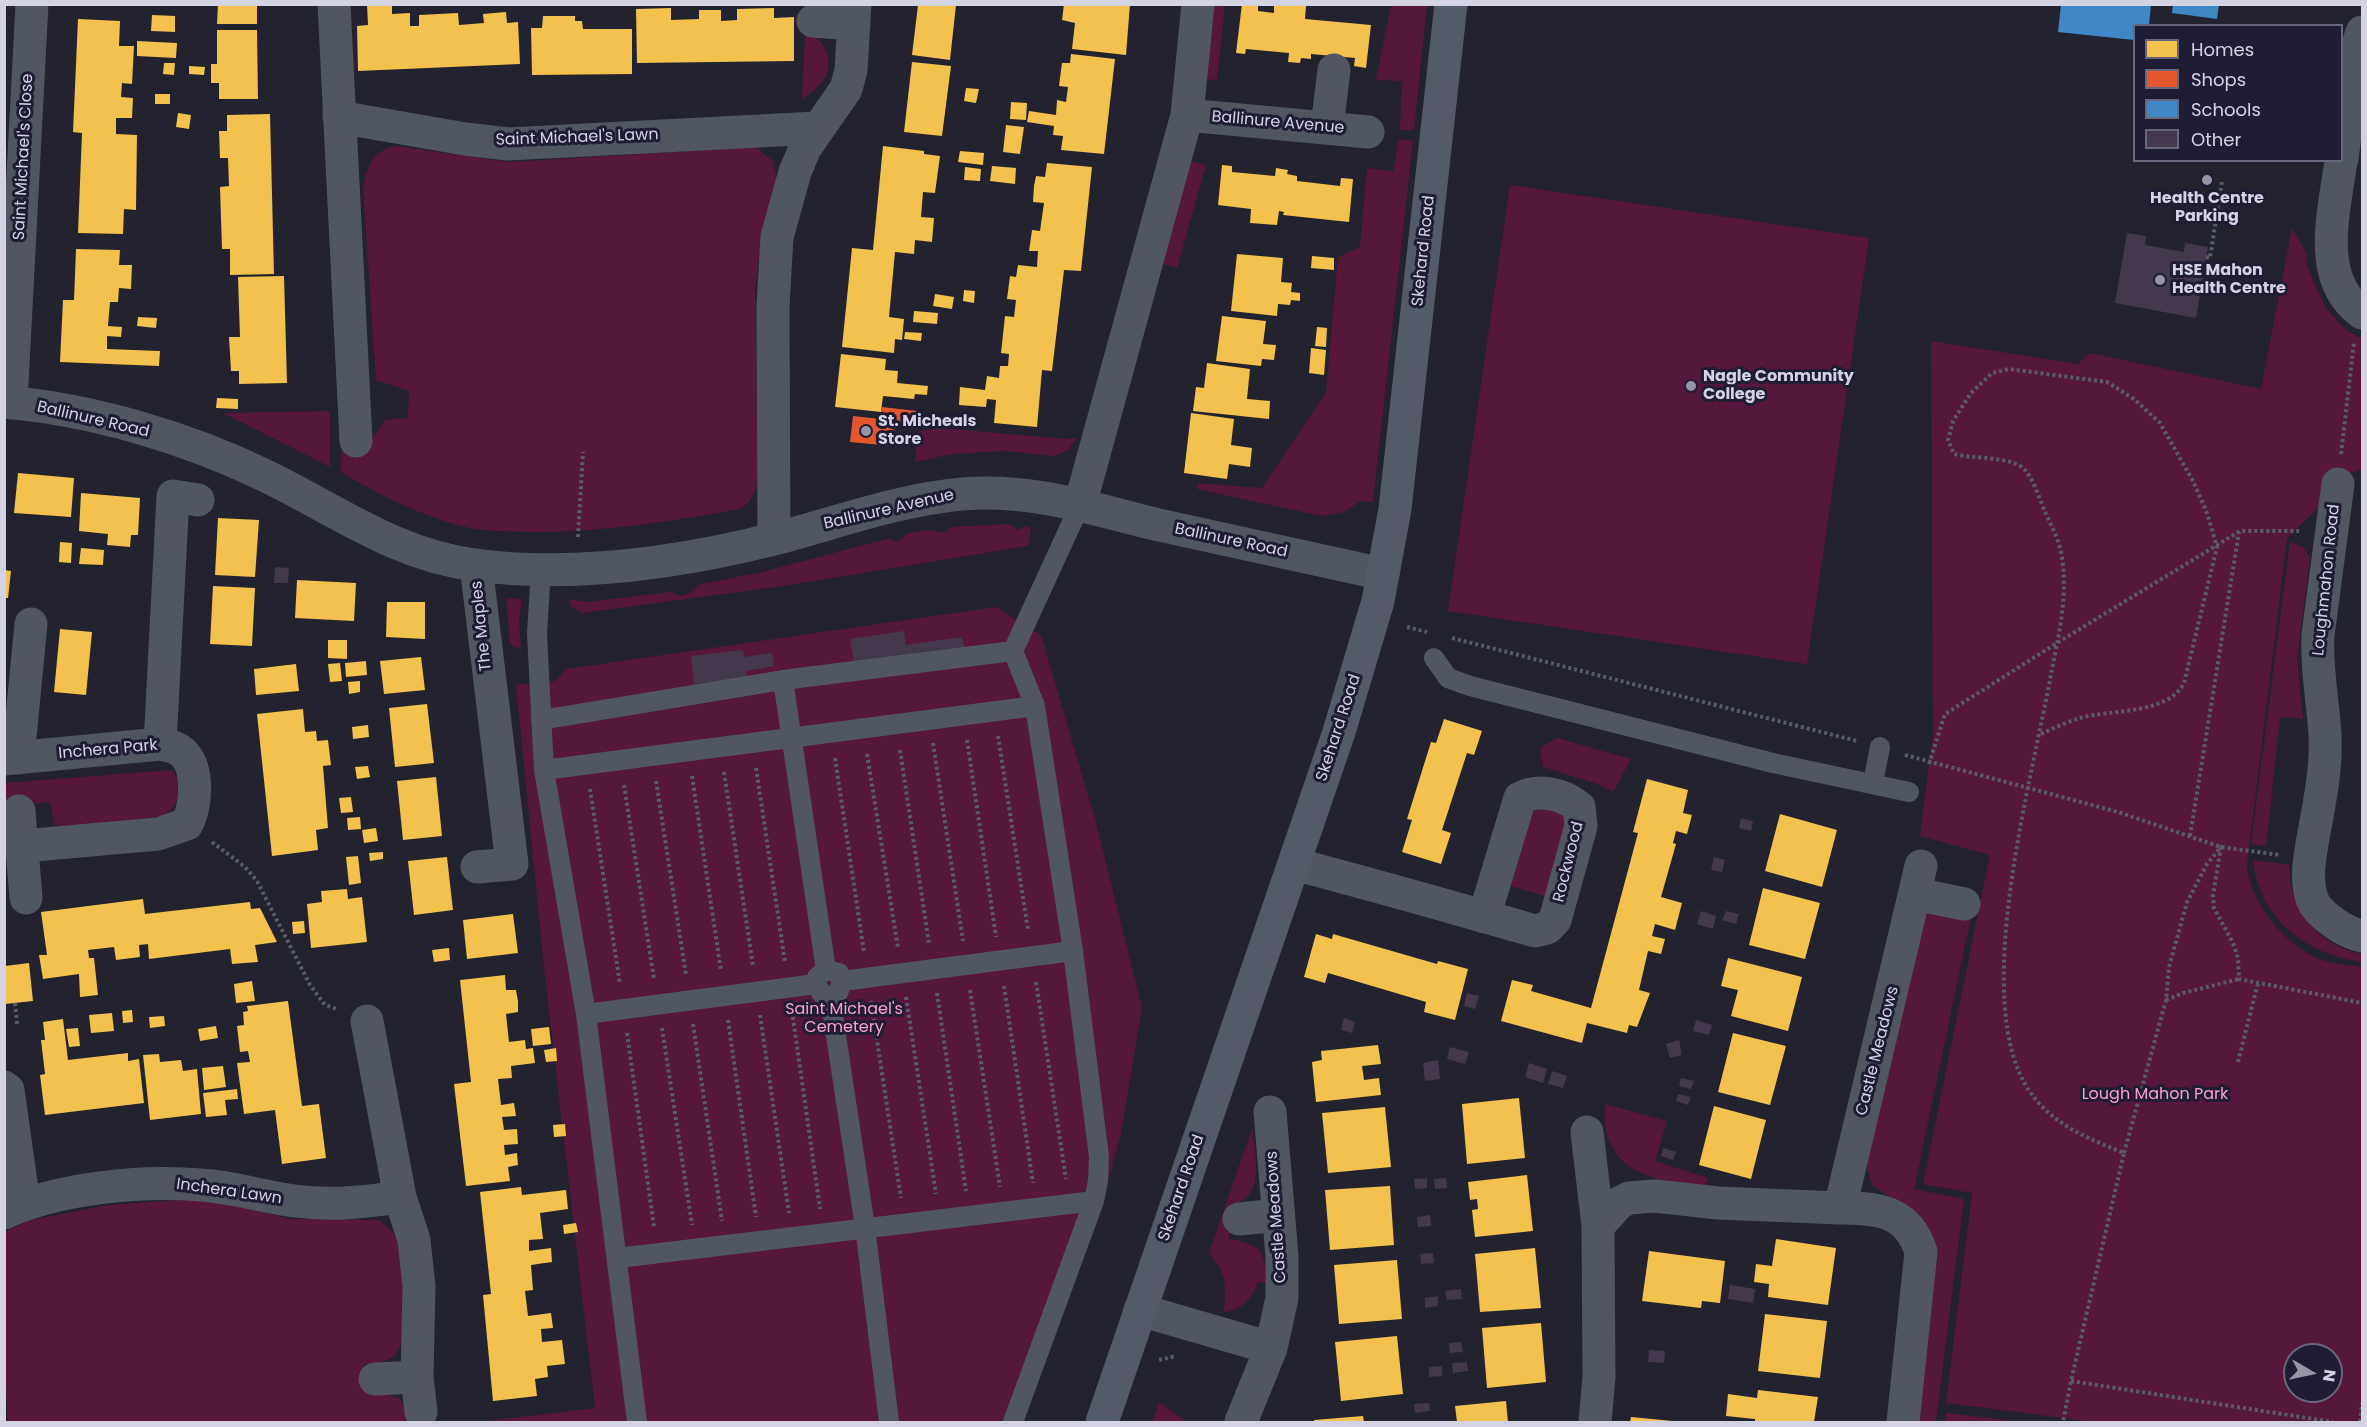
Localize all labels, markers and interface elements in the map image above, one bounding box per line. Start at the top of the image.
legend [2133,24,2343,162]
text: Homes [2191,37,2254,62]
text: Shops [2191,67,2246,92]
street label: Saint Michael's Close [10,73,38,241]
text: Schools [2191,97,2261,122]
street label: Ballinure Avenue [1211,108,1345,138]
street label: Saint Michael's Lawn [495,126,659,150]
text: Other [2191,127,2241,152]
marker: Health Centre Parking [2200,173,2214,187]
place label: Health Centre Parking [2150,189,2264,227]
street label: Skehard Road [1409,195,1439,307]
place label: HSE Mahon Health Centre [2172,261,2286,299]
marker: HSE Mahon Health Centre [2153,273,2167,287]
place label: Nagle Community College [1703,367,1854,405]
marker: Nagle Community College [1684,379,1698,393]
street label: Ballinure Road [35,398,151,442]
place label: St. Micheals Store [878,412,976,450]
marker: St. Micheals Store [859,424,873,438]
street label: Ballinure Avenue [822,486,956,534]
street label: Loughmahon Road [2309,503,2345,657]
street label: Ballinure Road [1173,520,1289,562]
street label: The Maples [468,580,496,672]
street label: Skehard Road [1313,672,1365,784]
street label: Inchera Park [58,736,158,764]
street label: Rockwood [1550,820,1588,904]
street label: Castle Meadows [1853,984,1903,1118]
park label: Saint Michael's Cemetery [785,1000,903,1038]
park label: Lough Mahon Park [2082,1085,2228,1105]
street label: Skehard Road [1155,1132,1209,1244]
street label: Castle Meadows [1263,1150,1291,1284]
street label: Inchera Lawn [175,1175,283,1209]
north arrow [2283,1343,2343,1403]
text: N [2317,1368,2342,1383]

